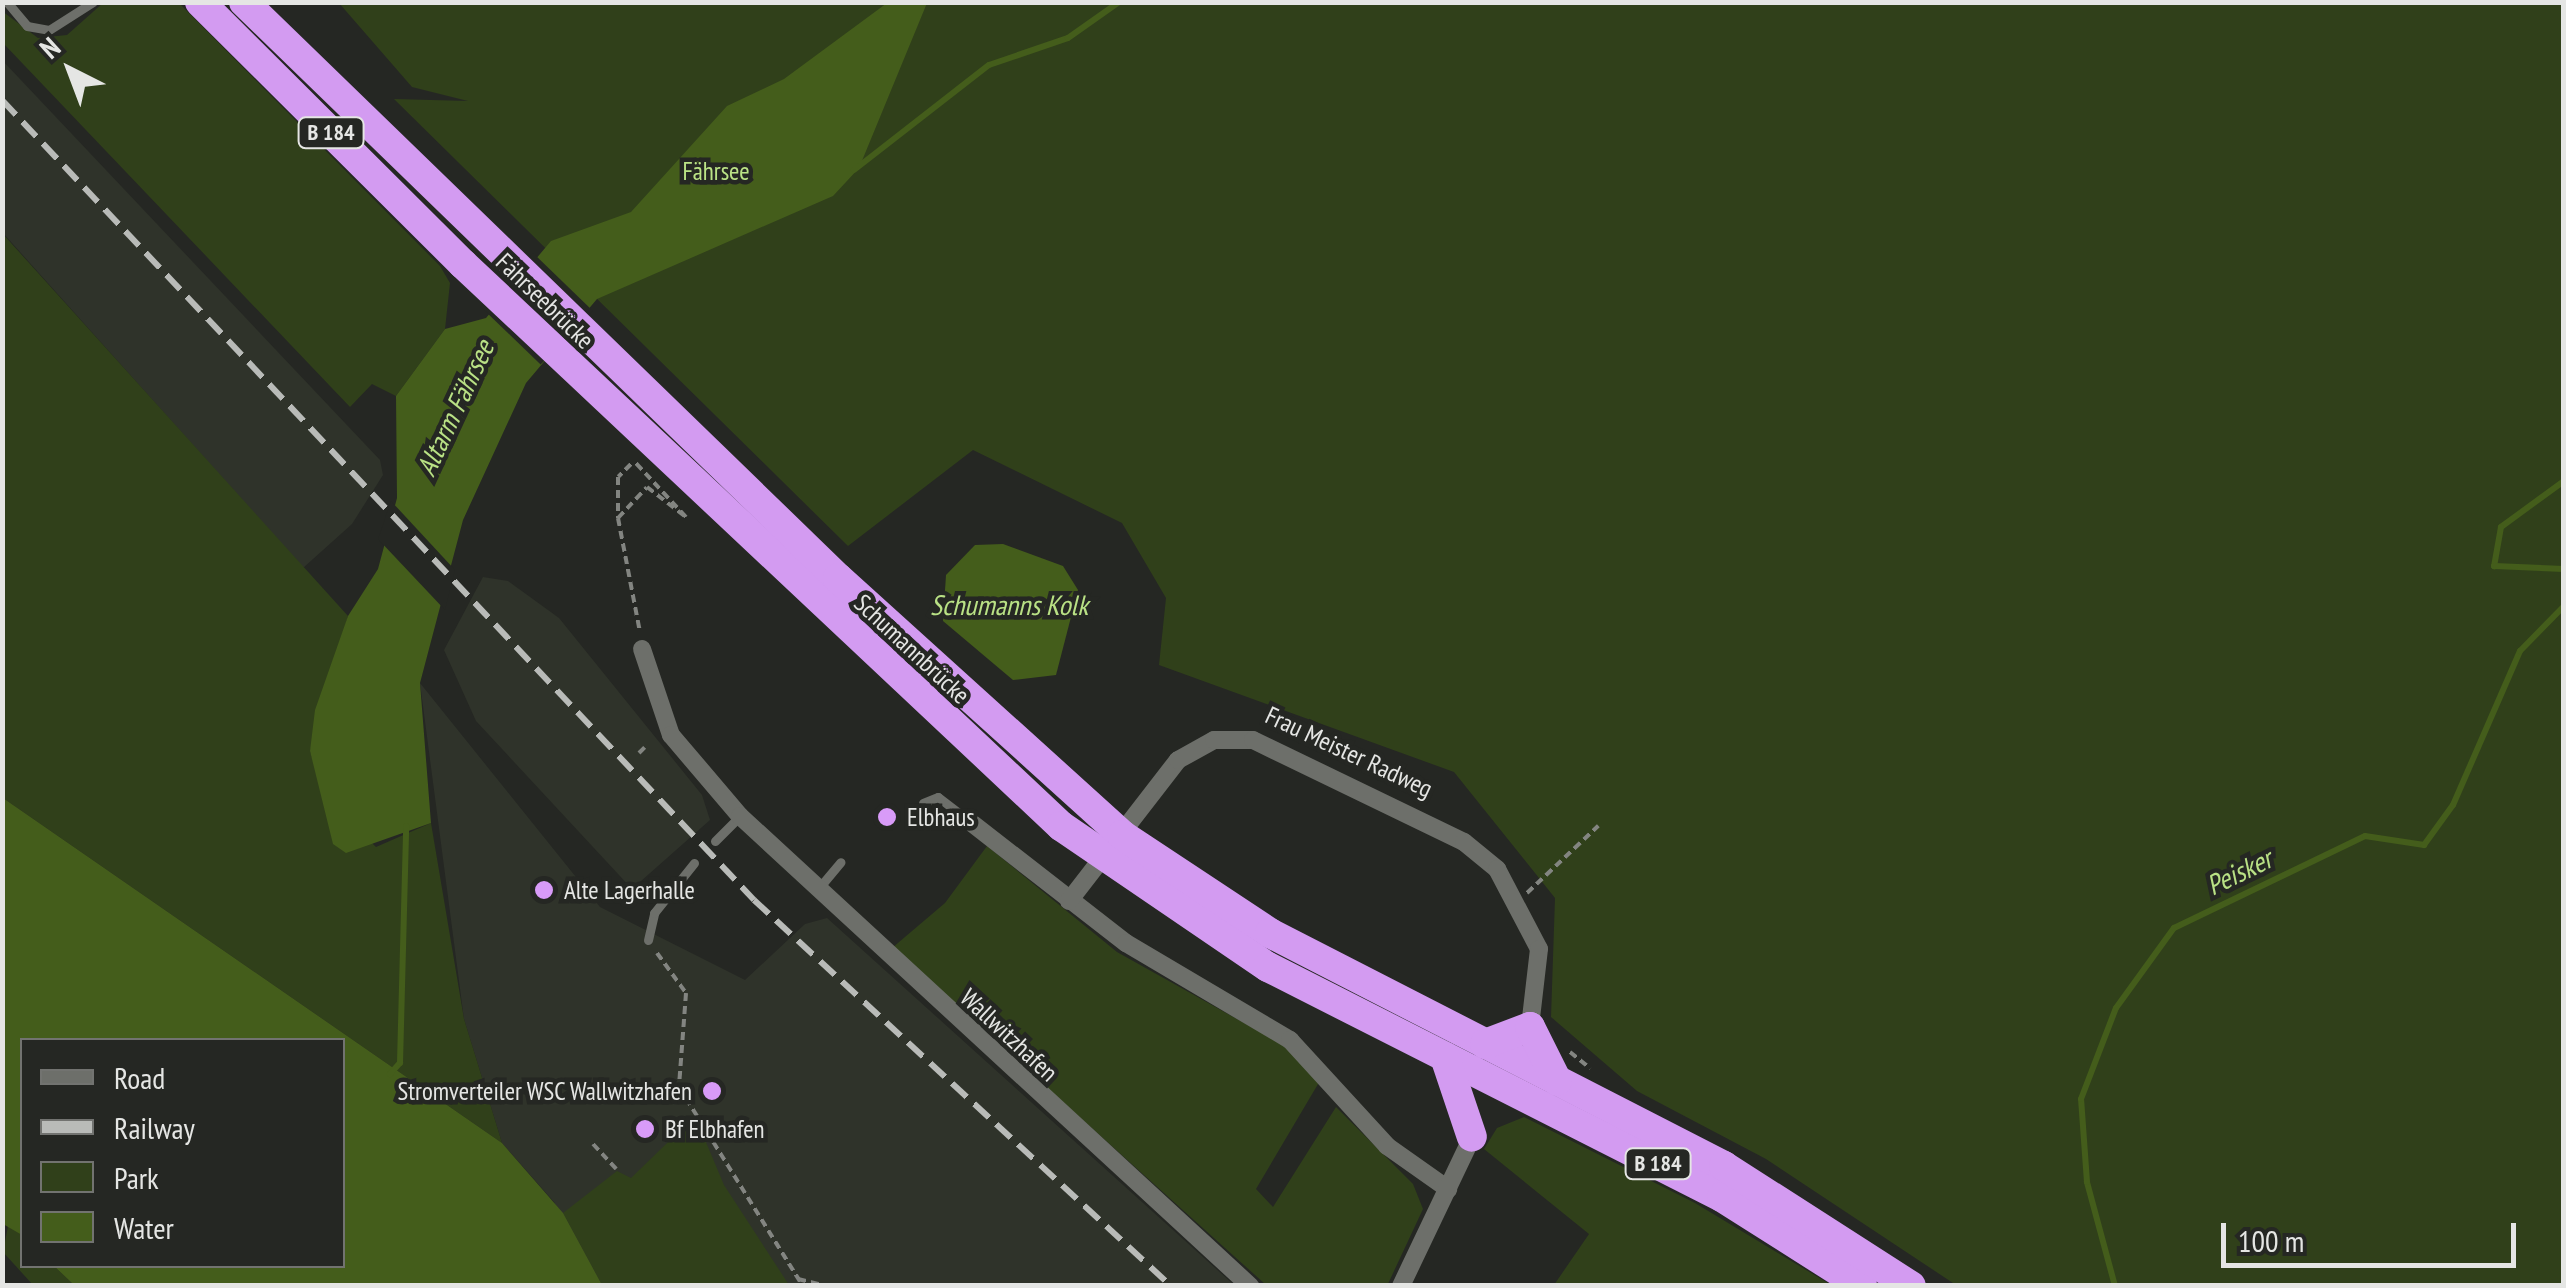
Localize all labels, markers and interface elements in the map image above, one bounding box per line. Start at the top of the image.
north arrow [20,20,120,120]
text: N [32,29,68,66]
road number: B 184 [296,116,366,150]
park label: Fährsee [682,156,750,186]
street label: Fährseebrücke [490,247,600,355]
water label: Altarm Fährsee [409,335,501,481]
street label: Schumannbrücke [848,588,976,710]
water label: Schumanns Kolk [930,588,1088,622]
street label: Frau Meister Radweg [1261,700,1437,804]
place label: Elbhaus [907,802,975,832]
marker: Elbhaus [876,806,898,828]
water label: Peisker [2201,842,2277,902]
place label: Alte Lagerhalle [564,875,695,905]
marker: Alte Lagerhalle [533,879,555,901]
street label: Wallwitzhafen [954,982,1064,1088]
legend [20,1038,345,1268]
text: Road [114,1058,165,1097]
place label: Stromverteiler WSC Wallwitzhafen [396,1076,692,1106]
marker: Stromverteiler WSC Wallwitzhafen [701,1080,723,1102]
text: Railway [114,1108,195,1147]
place label: Bf Elbhafen [665,1114,764,1144]
marker: Bf Elbhafen [634,1118,656,1140]
road number: B 184 [1623,1147,1693,1181]
text: Park [114,1158,159,1197]
scale bar [2226,1203,2521,1265]
text: Water [114,1208,174,1247]
text: 100 m [2238,1221,2304,1260]

